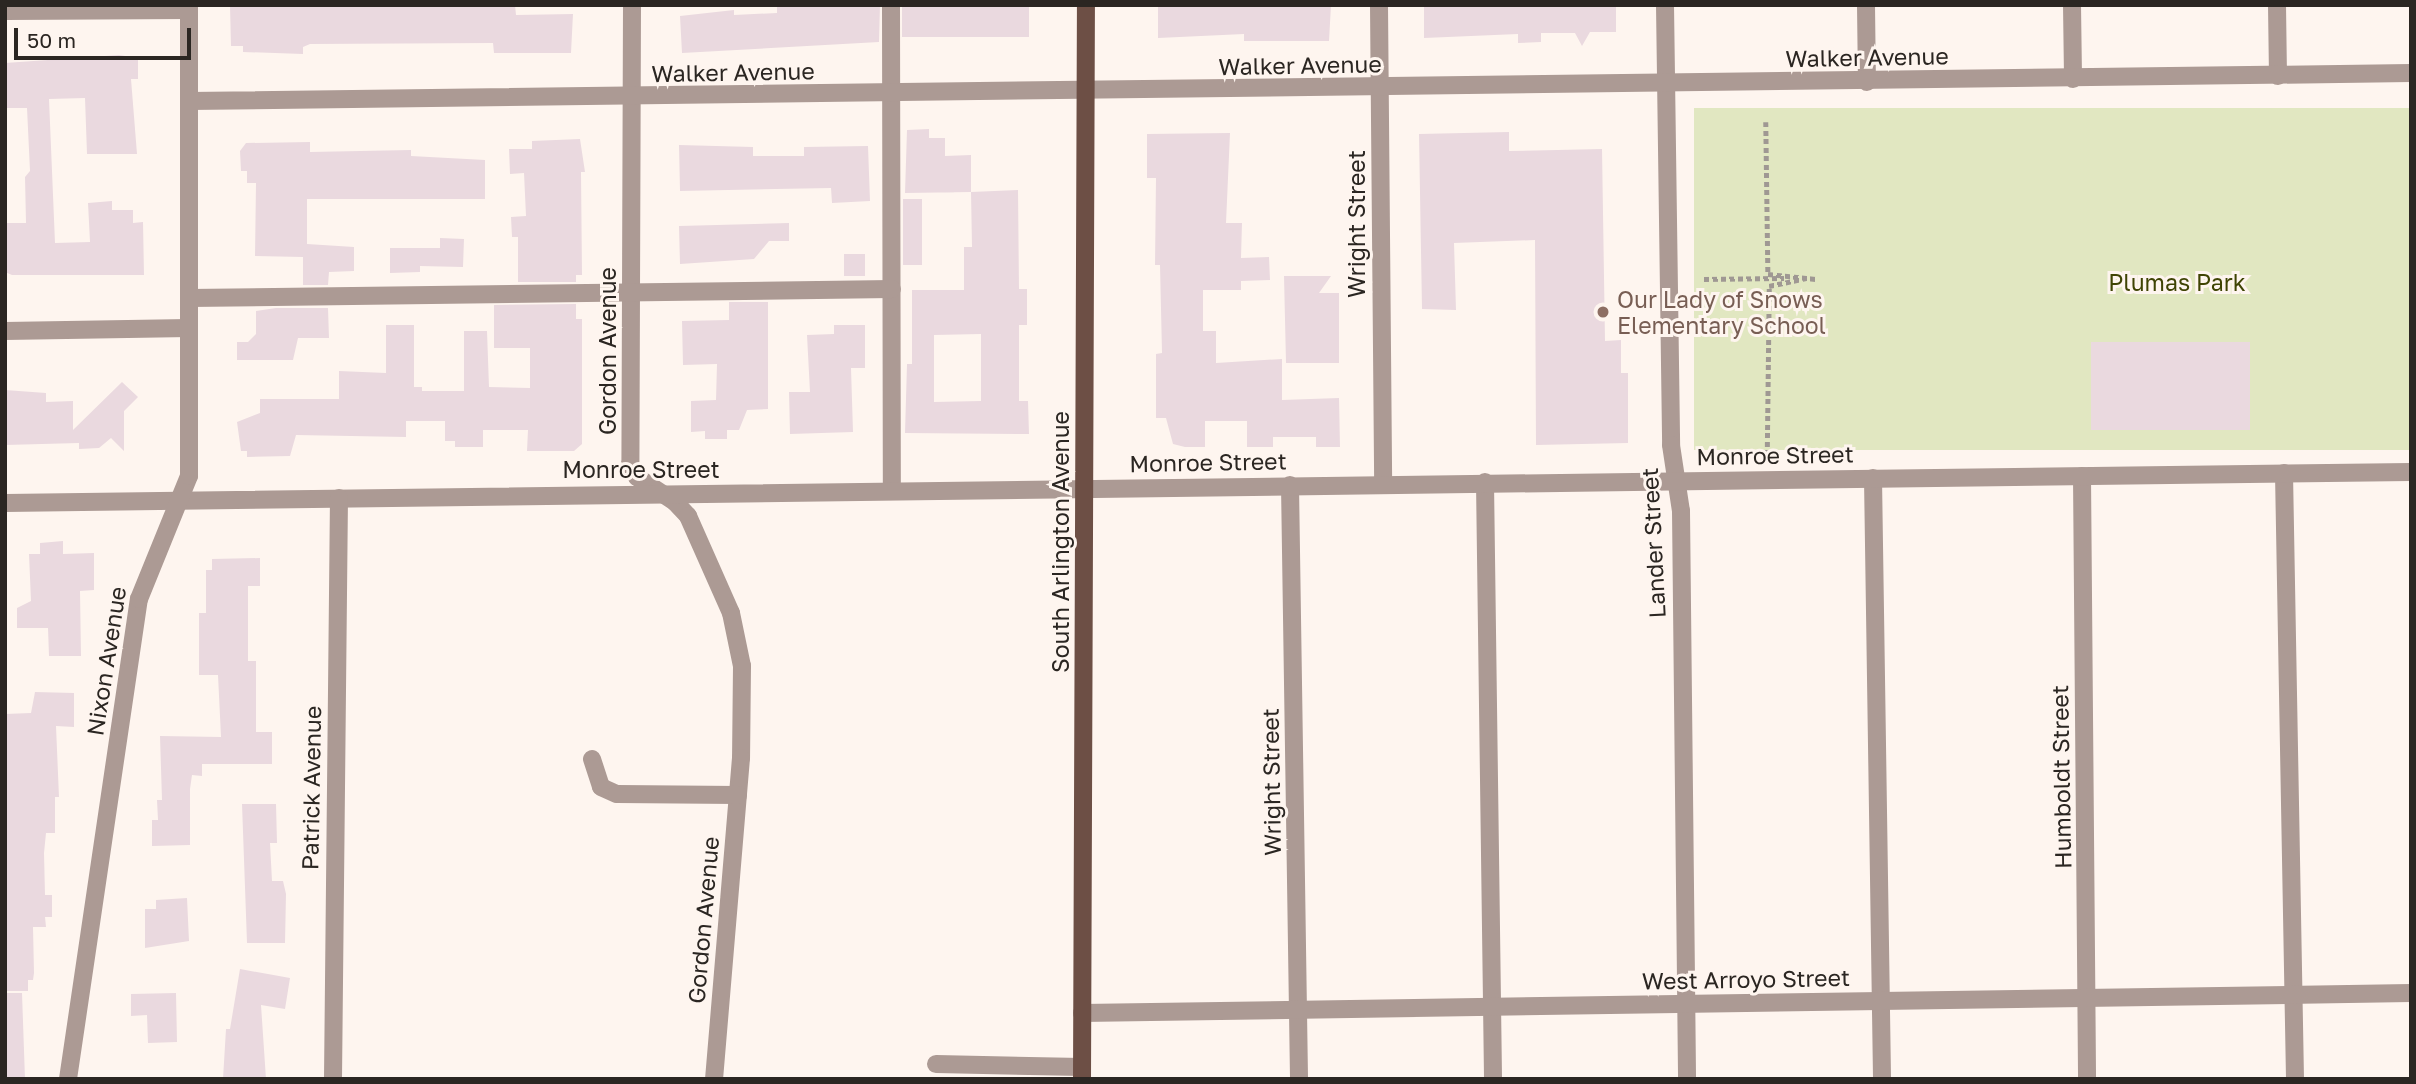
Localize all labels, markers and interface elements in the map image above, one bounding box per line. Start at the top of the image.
scale bar [18,14,194,58]
text: 50 m [27,27,76,53]
street label: Walker Avenue [1785,42,1949,72]
street label: Walker Avenue [1218,50,1382,80]
street label: Walker Avenue [651,57,815,87]
street label: Wright Street [1342,150,1370,298]
street label: Gordon Avenue [593,267,621,435]
park label: Plumas Park [2108,268,2246,296]
place label: Our Lady of Snows Elementary School [1617,285,1826,339]
marker: Our Lady of Snows Elementary School [1595,304,1611,320]
street label: South Arlington Avenue [1046,411,1074,673]
street label: Monroe Street [1696,440,1854,470]
street label: Monroe Street [1129,447,1287,477]
street label: Monroe Street [562,455,720,483]
street label: Lander Street [1635,467,1671,619]
street label: Nixon Avenue [81,584,131,738]
street label: Humboldt Street [2046,685,2076,869]
street label: Patrick Avenue [296,706,326,870]
street label: Wright Street [1256,708,1286,856]
street label: Gordon Avenue [682,835,724,1005]
street label: West Arroyo Street [1642,963,1850,995]

